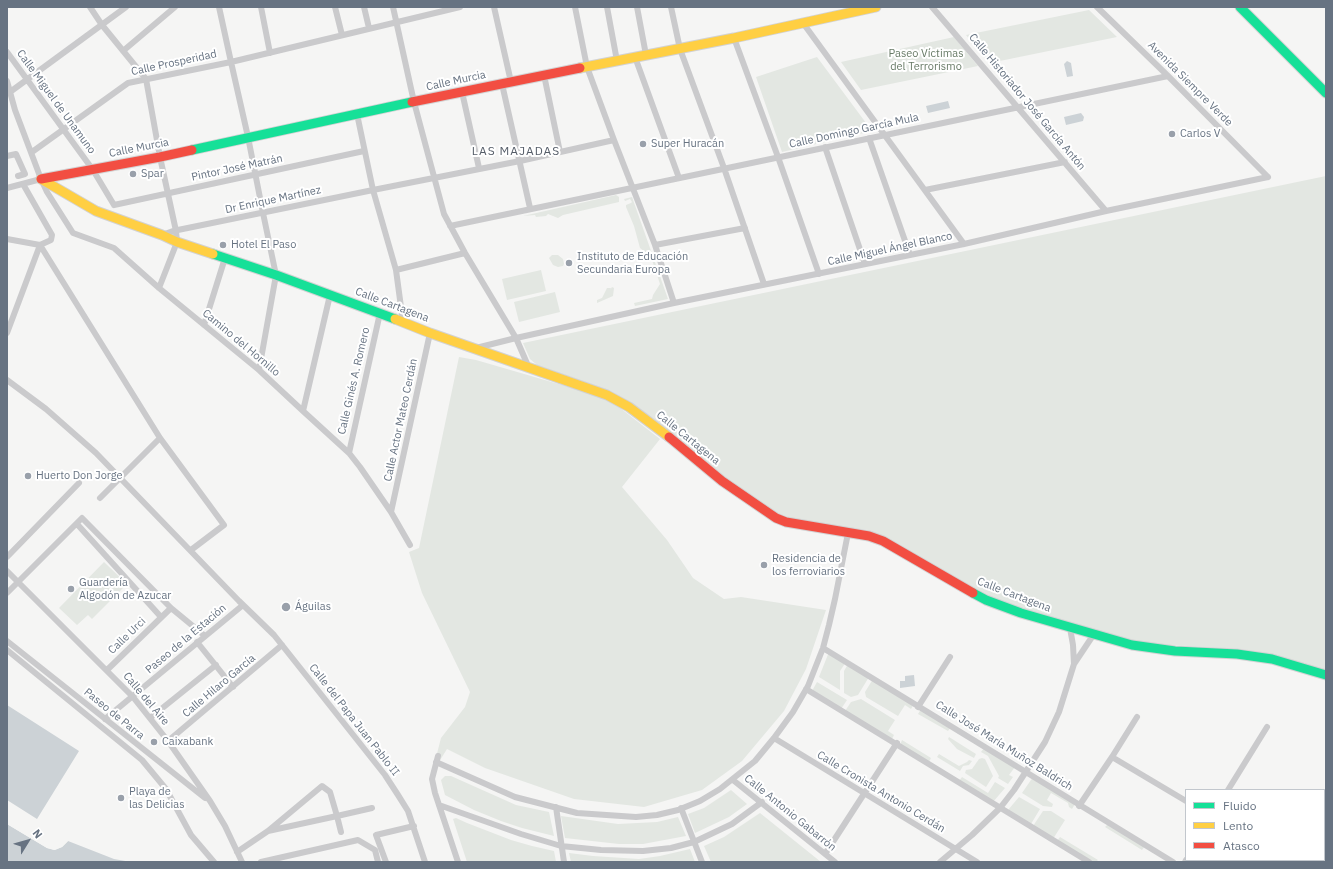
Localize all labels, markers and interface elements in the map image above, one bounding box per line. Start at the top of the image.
street label: Calle Historiador José García Antón [966,31,1088,173]
street label: Avenida Siempre Verde [1145,39,1235,129]
street label: Calle Miguel de Unamuno [14,47,98,157]
street label: Calle Prosperidad [130,47,218,79]
park label: Paseo Víctimas del Terrorismo [888,47,964,73]
street label: Calle Murcia [425,68,487,94]
street label: Calle Domingo García Mula [788,111,920,151]
place label: Carlos V [1180,127,1221,141]
marker: Carlos V [1167,129,1177,139]
street label: Calle Murcia [108,136,170,160]
place label: Super Huracán [651,137,724,151]
marker: Super Huracán [638,139,648,149]
district label: LAS MAJADAS [472,145,560,159]
street label: Pintor José Matrán [190,152,284,184]
place label: Spar [141,167,164,181]
marker: Spar [128,169,138,179]
street label: Dr Enrique Martínez [224,183,322,217]
street label: Calle Miguel Ángel Blanco [826,229,954,269]
place label: Hotel El Paso [231,238,296,252]
marker: Hotel El Paso [218,240,228,250]
place label: Instituto de Educación Secundaria Europa [577,250,688,276]
marker: Instituto de Educación Secundaria Europa [564,258,574,268]
street label: Calle Cartagena [353,285,431,325]
street label: Camino del Hornillo [200,307,282,379]
street label: Calle Ginés A. Romero [335,326,373,436]
street label: Calle Actor Mateo Cerdán [382,357,420,483]
street label: Calle Cartagena [654,408,722,468]
place label: Huerto Don Jorge [36,469,122,483]
marker: Huerto Don Jorge [23,471,33,481]
place label: Residencia de los ferroviarios [772,552,845,578]
marker: Residencia de los ferroviarios [759,560,769,570]
street label: Calle Cartagena [975,575,1053,615]
place label: Guardería Algodón de Azucar [79,576,171,602]
marker: Guardería Algodón de Azucar [66,584,76,594]
place label: Águilas [295,600,331,614]
street label: Paseo de la Estación [143,601,229,677]
marker: Águilas [280,601,292,613]
street label: Calle Urci [106,615,148,657]
street label: Calle Hilaro García [180,652,258,720]
street label: Calle del Papa Juan Pablo II [306,661,402,779]
street label: Calle del Aire [120,670,172,728]
street label: Paseo de Parra [81,686,147,742]
street label: Calle José María Muñoz Baldrich [933,698,1075,794]
place label: Caixabank [162,735,213,749]
marker: Caixabank [149,737,159,747]
street label: Calle Cronista Antonio Cerdán [815,748,947,836]
street label: Calle Antonio Gabarrón [741,772,839,854]
place label: Playa de las Delicias [129,785,184,811]
legend [1185,789,1325,861]
marker: Playa de las Delicias [116,793,126,803]
text: Fluido [1223,798,1256,813]
text: Lento [1223,818,1253,833]
north arrow [8,821,48,861]
text: N [30,826,46,841]
text: Atasco [1223,838,1260,853]

